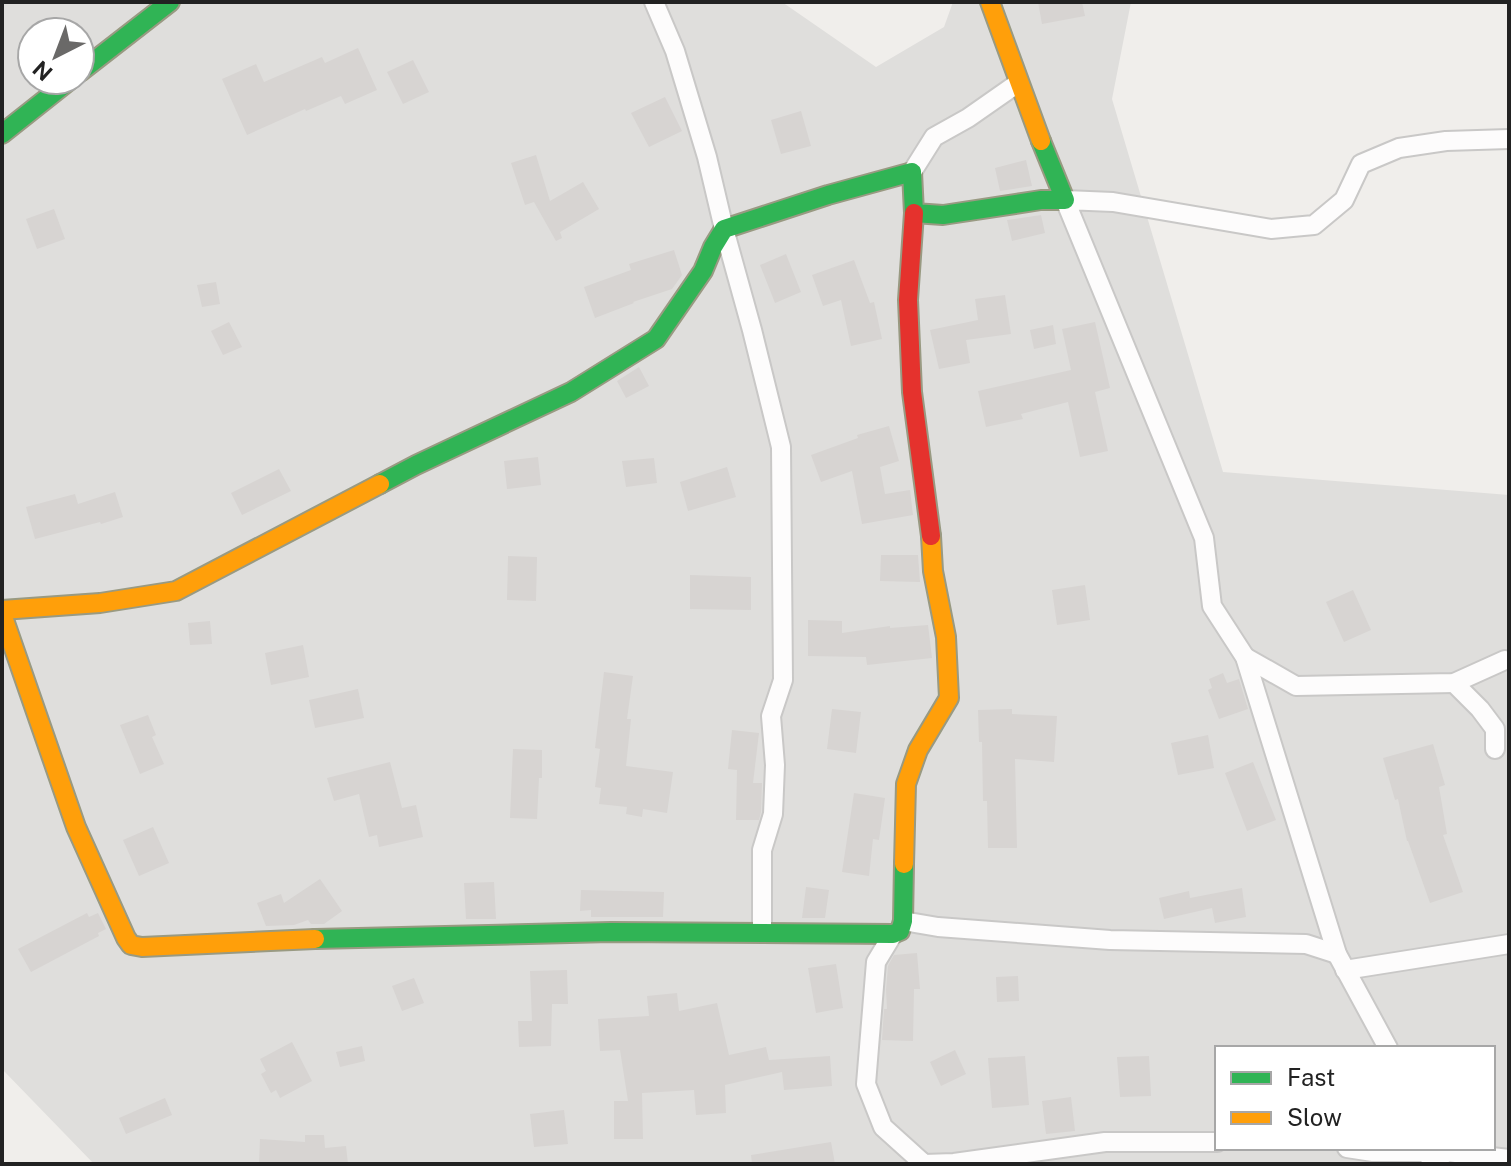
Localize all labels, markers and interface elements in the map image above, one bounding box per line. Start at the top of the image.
north arrow [16,16,96,96]
text: N [28,55,58,86]
legend [1215,1046,1495,1150]
text: Fast [1287,1063,1335,1091]
text: Slow [1287,1103,1342,1131]

